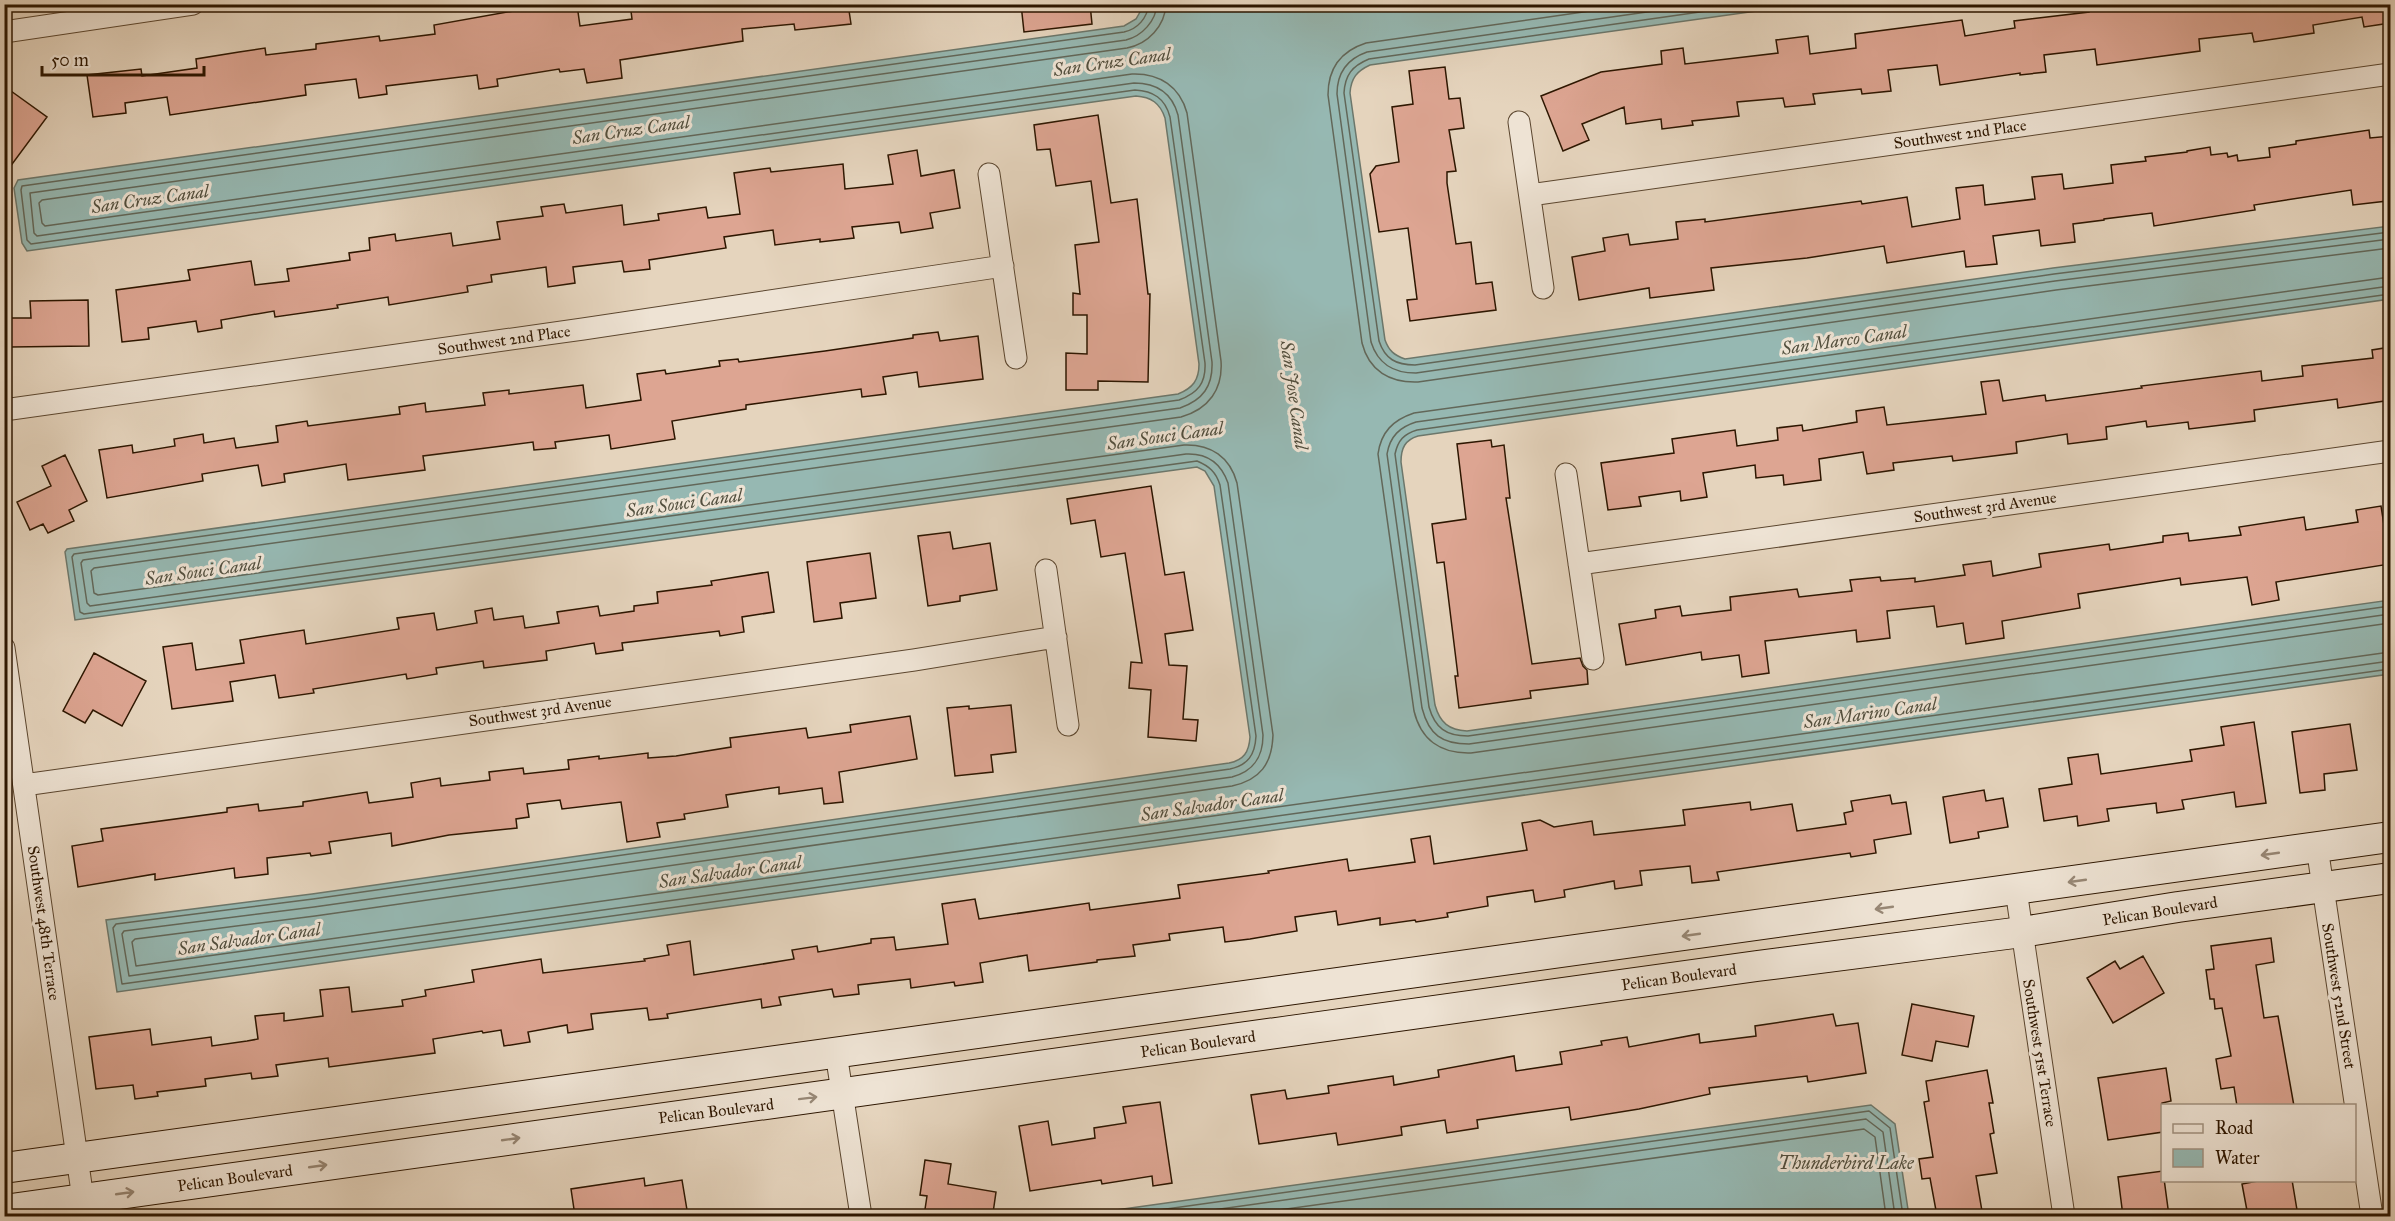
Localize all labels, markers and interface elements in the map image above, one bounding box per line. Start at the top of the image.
scale bar [42,39,204,77]
water label: San Cruz Canal [1051,43,1174,81]
text: 50 m [51,49,89,71]
water label: San Cruz Canal [570,111,693,149]
street label: Southwest 2nd Place [1892,115,2028,153]
water label: San Cruz Canal [89,180,212,218]
water label: San Marco Canal [1779,320,1910,360]
street label: Southwest 2nd Place [436,321,572,359]
water label: San Jose Canal [1275,338,1313,453]
water label: San Souci Canal [1105,417,1227,455]
water label: San Souci Canal [624,484,746,522]
street label: Southwest 3rd Avenue [1912,488,2058,526]
water label: San Souci Canal [143,552,265,590]
street label: Southwest 3rd Avenue [467,692,613,730]
water label: San Marino Canal [1801,692,1940,733]
water label: San Salvador Canal [1138,784,1287,826]
street label: Southwest 48th Terrace [24,844,64,1002]
one-way arrow [2261,849,2281,860]
water label: San Salvador Canal [656,851,805,893]
one-way arrow [2068,876,2087,887]
street label: Pelican Boulevard [2101,893,2219,929]
one-way arrow [1875,903,1894,914]
water label: San Salvador Canal [175,918,324,960]
street label: Southwest 52nd Street [2318,922,2360,1071]
one-way arrow [1681,929,1701,940]
street label: Pelican Boulevard [1620,960,1738,994]
street label: Southwest 51st Terrace [2019,978,2061,1129]
street label: Pelican Boulevard [1139,1027,1257,1061]
one-way arrow [798,1093,818,1104]
street label: Pelican Boulevard [657,1094,775,1128]
legend [2161,1104,2356,1182]
text: Road [2215,1117,2253,1139]
one-way arrow [501,1133,520,1144]
text: Water [2215,1147,2260,1169]
water label: Thunderbird Lake [1778,1152,1915,1174]
street label: Pelican Boulevard [176,1161,294,1195]
one-way arrow [308,1161,327,1172]
one-way arrow [114,1188,134,1199]

